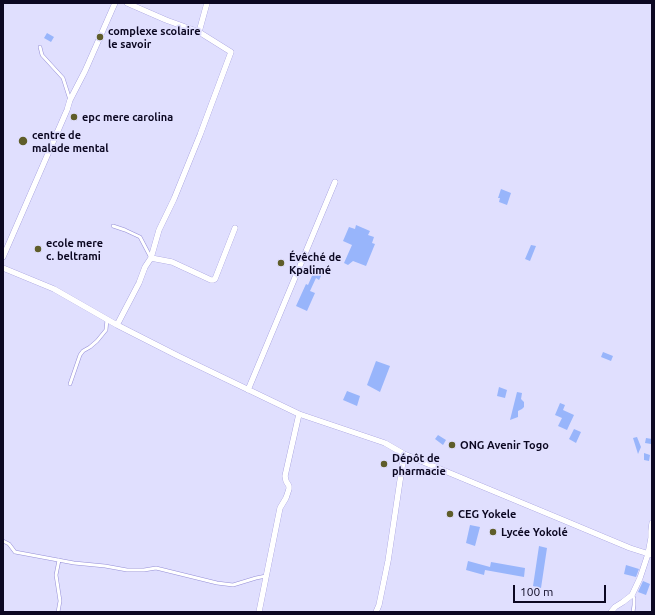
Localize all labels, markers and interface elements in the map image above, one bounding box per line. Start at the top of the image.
place label: complexe scolaire le savoir [108,24,200,50]
marker: complexe scolaire le savoir [95,32,105,42]
place label: epc mere carolina [82,110,173,124]
marker: epc mere carolina [69,112,79,122]
place label: centre de malade mental [32,128,109,154]
marker: centre de malade mental [17,135,29,147]
place label: ecole mere c. beltrami [46,236,103,262]
marker: ecole mere c. beltrami [33,244,43,254]
place label: Évêché de Kpalimé [289,250,341,276]
marker: Évêché de Kpalimé [276,258,286,268]
place label: ONG Avenir Togo [460,438,549,452]
marker: ONG Avenir Togo [447,440,457,450]
place label: Dépôt de pharmacie [392,451,446,477]
marker: Dépôt de pharmacie [379,459,389,469]
place label: CEG Yokele [458,507,516,521]
marker: CEG Yokele [445,509,455,519]
place label: Lycée Yokolé [501,525,568,539]
marker: Lycée Yokolé [488,527,498,537]
scale bar [515,577,608,603]
text: 100 m [520,585,553,598]

